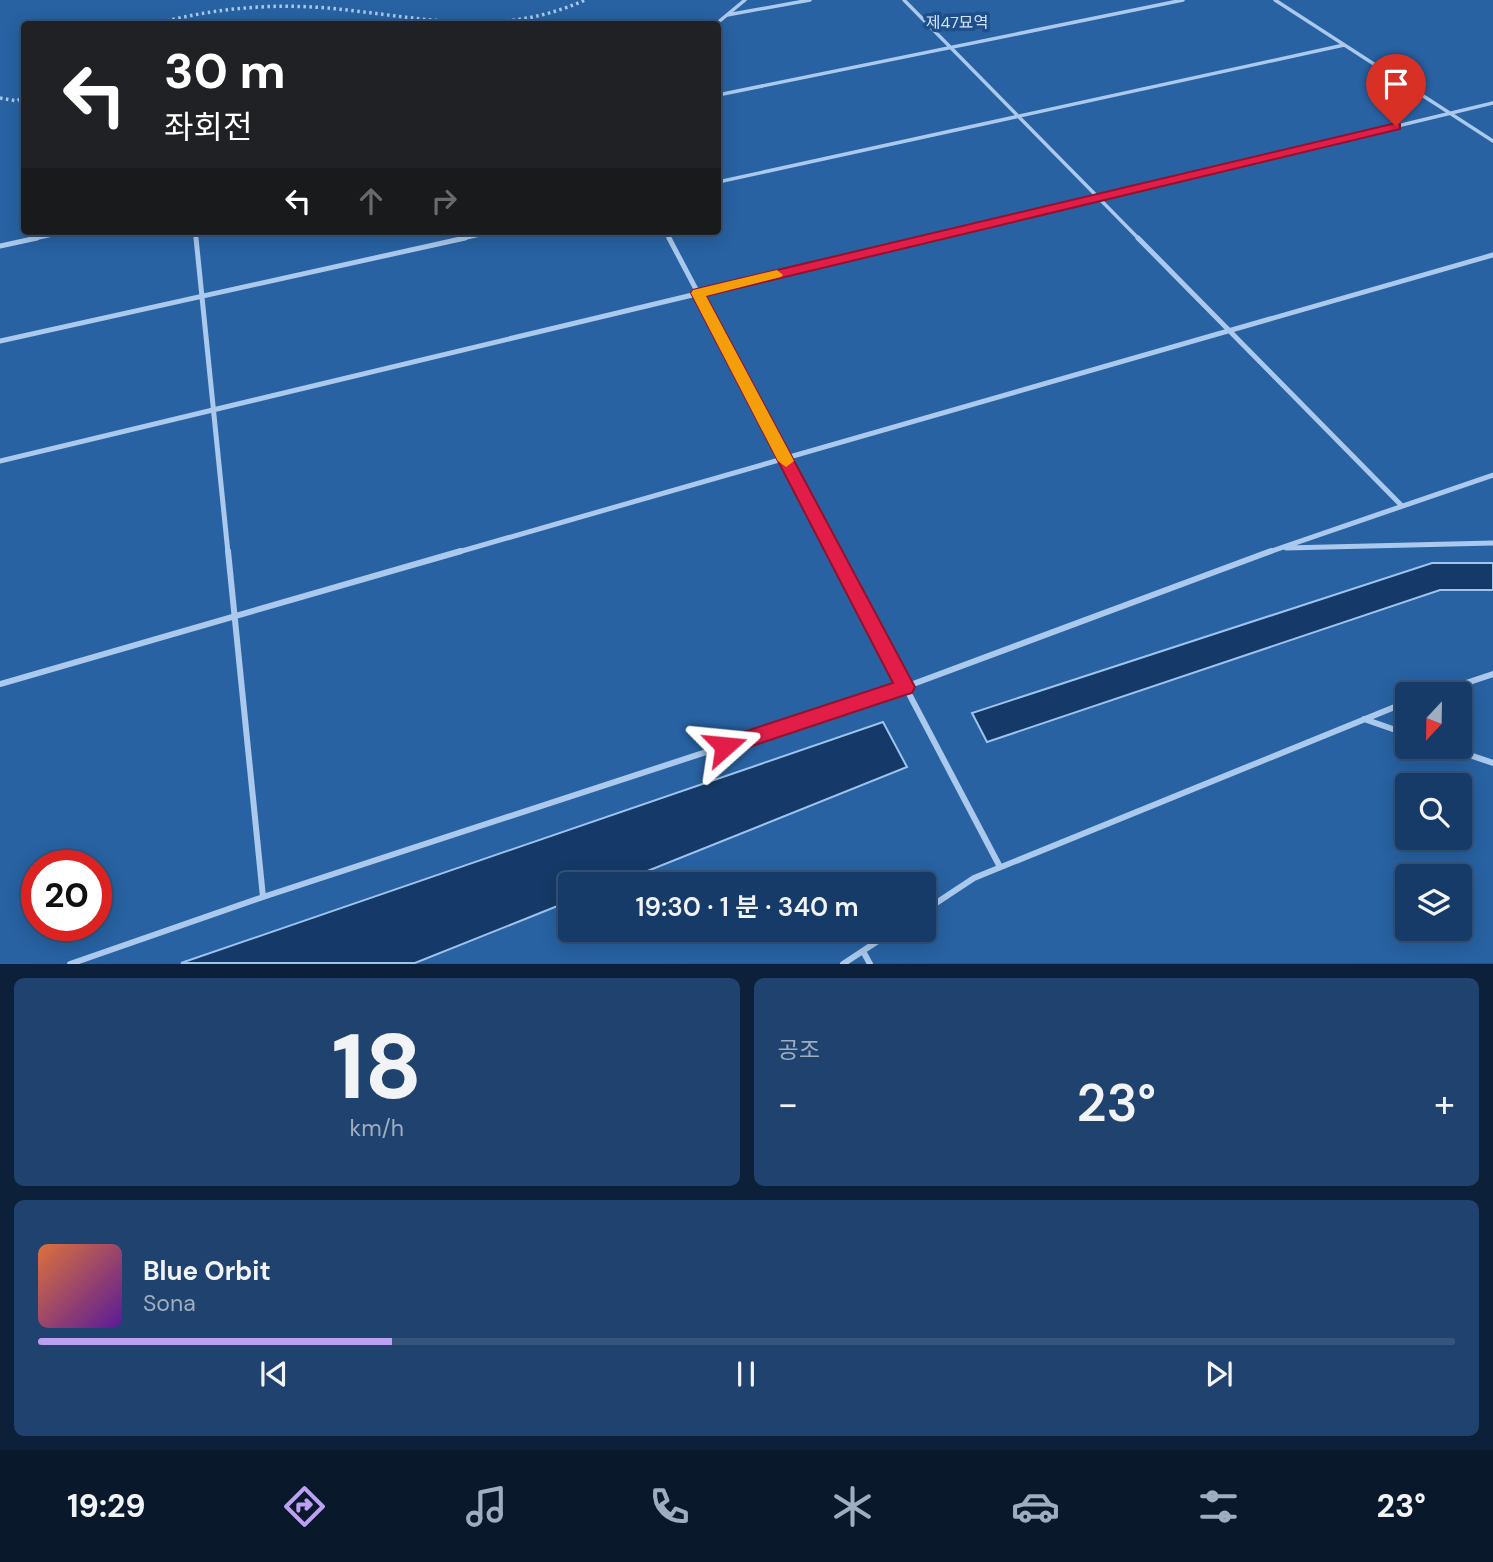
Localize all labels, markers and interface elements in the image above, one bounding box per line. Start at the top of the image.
park label: 제47묘역 [926,12,988,33]
text: 30 m [164,39,286,103]
icon: left [49,49,140,140]
pin [1366,54,1426,126]
icon: arrive [1377,65,1415,103]
text: 좌회전 [164,106,252,148]
icon: left [279,182,317,220]
icon: ahead [352,182,390,220]
icon: right [425,182,463,220]
north arrow [1395,682,1472,760]
map controls [1395,682,1472,941]
position arrow [688,709,762,783]
button: search [1395,773,1472,850]
speed limit sign: 20 [21,850,112,941]
button: layers [1395,864,1472,941]
text: 19:30 · 1 분 · 340 m [635,890,859,924]
text: 18 [331,1008,422,1126]
text: 공조 [778,1035,820,1065]
text: 23° [1076,1069,1156,1137]
text: − [778,1079,798,1129]
text: + [1434,1079,1455,1129]
text: km/h [350,1113,404,1143]
text: Blue Orbit [143,1254,271,1288]
text: Sona [143,1288,196,1318]
icon: previous [255,1355,293,1393]
icon: pause [727,1355,765,1393]
icon: next [1200,1355,1238,1393]
icon: directions [280,1482,329,1531]
icon: music [462,1482,511,1531]
icon: phone [645,1482,694,1531]
icon: climate [828,1482,877,1531]
icon: car [1011,1482,1060,1531]
icon: filters [1194,1482,1243,1531]
text: 19:29 [67,1485,146,1527]
text: 23° [1377,1485,1426,1527]

